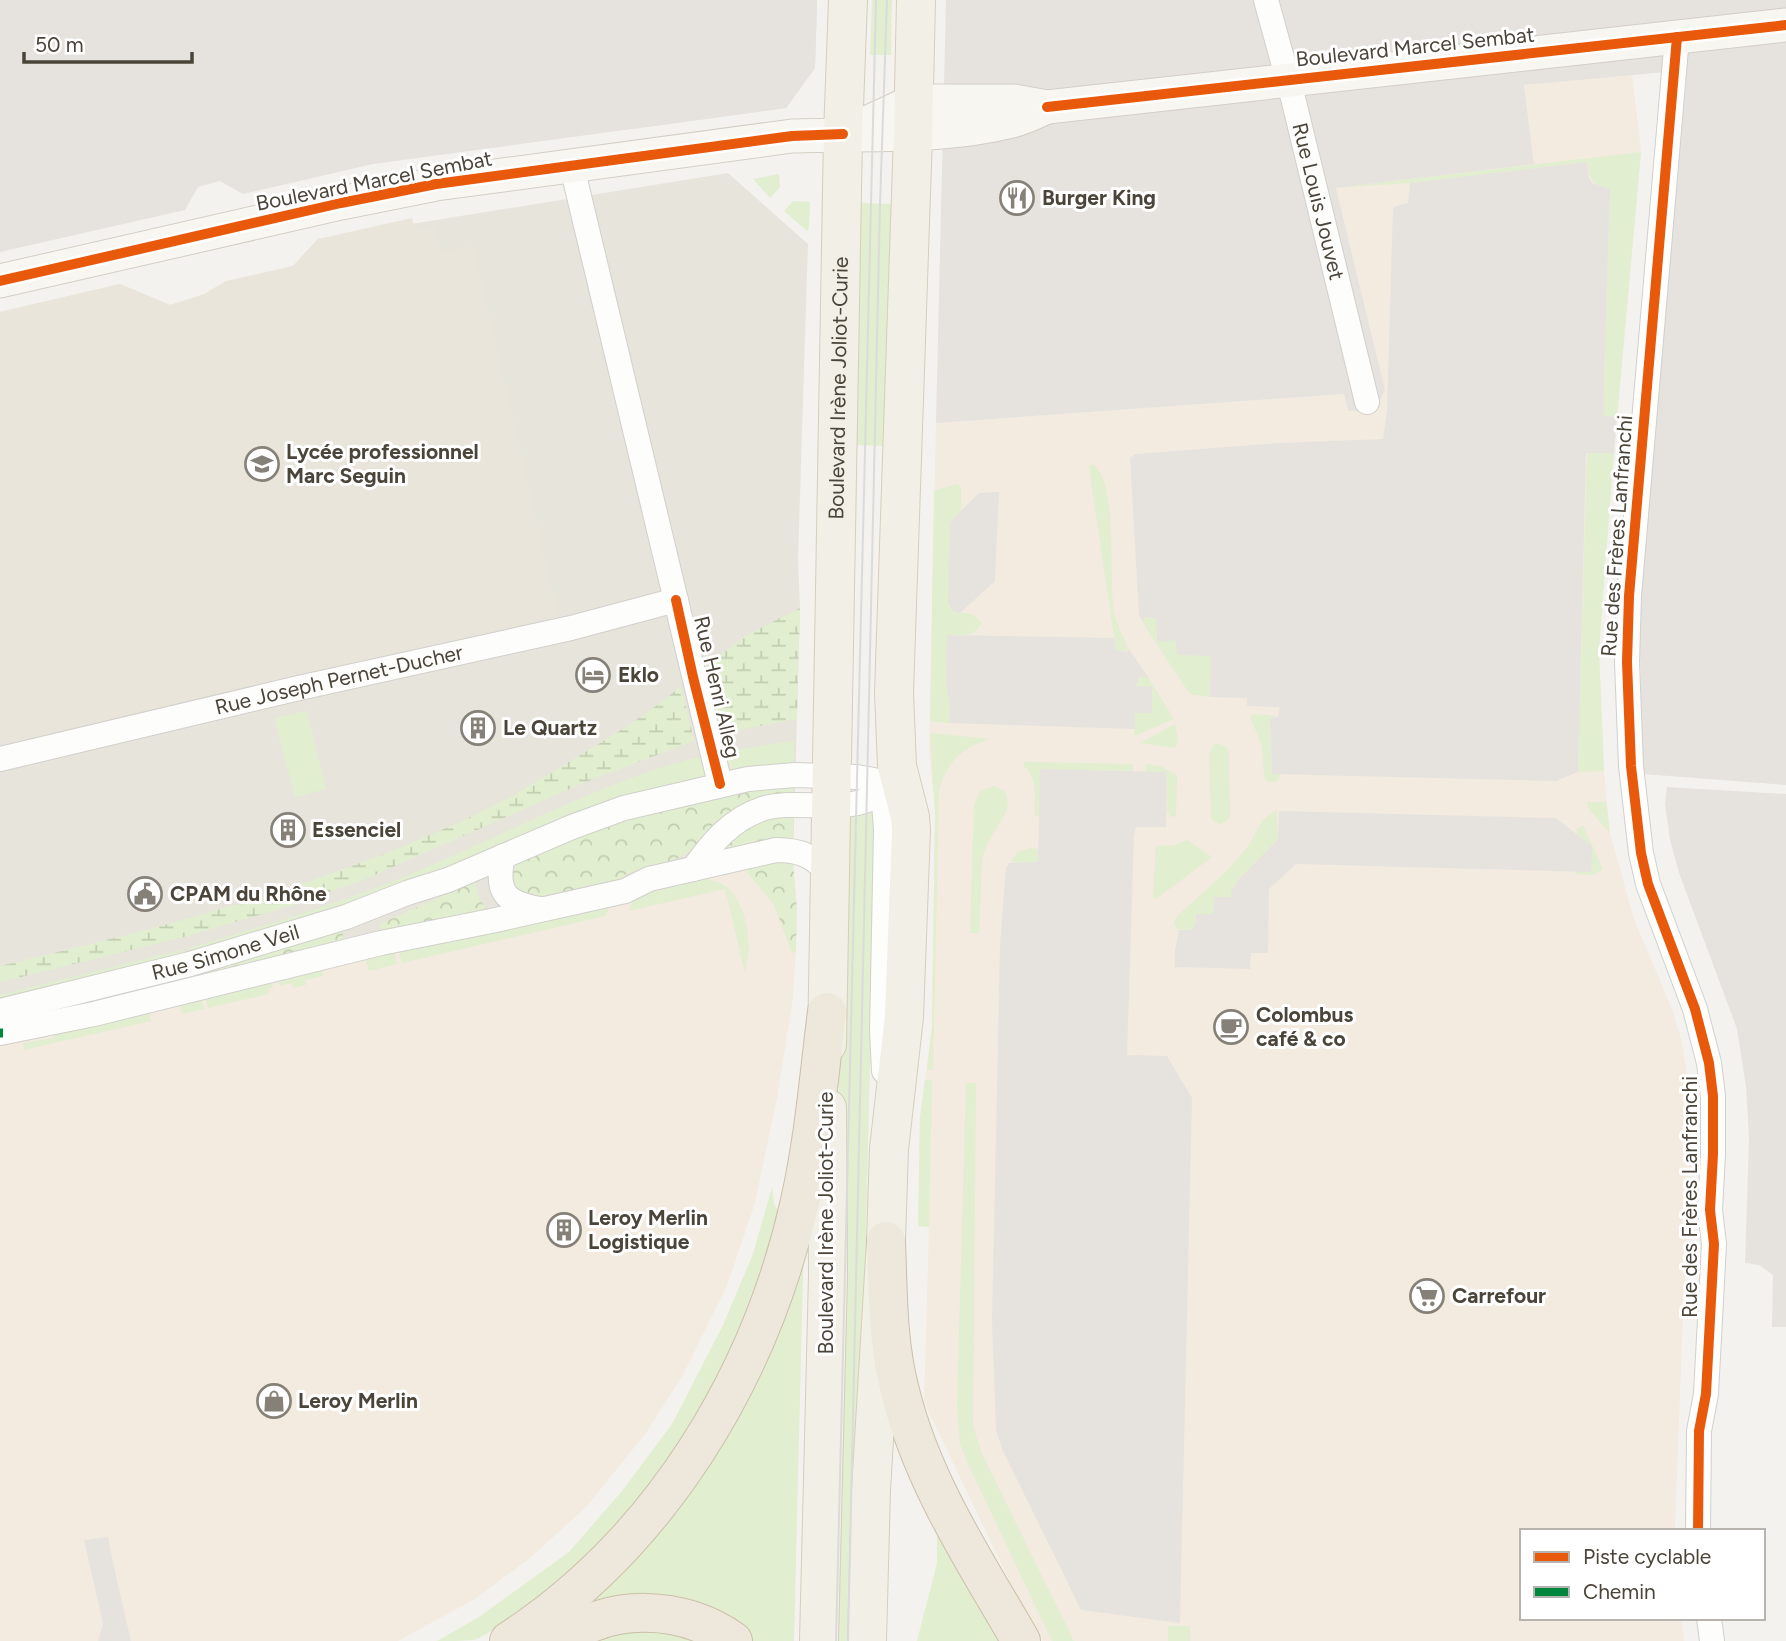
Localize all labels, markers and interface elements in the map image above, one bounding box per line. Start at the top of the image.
scale bar [24,21,192,65]
street label: Boulevard Marcel Sembat [1294,22,1536,71]
text: 50 m [35,32,84,57]
street label: Rue Louis Jouvet [1287,120,1350,282]
street label: Boulevard Marcel Sembat [254,145,494,216]
restaurant icon: Burger King [998,179,1036,217]
place label: Burger King [1042,185,1156,210]
street label: Boulevard Irène Joliot-Curie [823,256,853,520]
street label: Rue des Frères Lanfranchi [1596,414,1637,658]
place label: Lycée professionnel Marc Seguin [286,439,479,488]
school or university icon: Lycée professionnel Marc Seguin [243,445,281,483]
street label: Rue Henri Alleg [689,613,746,760]
street label: Rue Joseph Pernet-Ducher [212,639,465,720]
hotel icon: Eklo [574,656,612,694]
place label: Eklo [618,662,659,687]
building icon: Le Quartz [459,709,497,747]
place label: Le Quartz [503,715,597,740]
building icon: Essenciel [269,811,307,849]
place label: Essenciel [312,817,401,842]
public building icon: CPAM du Rhône [126,875,164,913]
place label: CPAM du Rhône [170,881,327,906]
street label: Rue Simone Veil [149,919,302,985]
place label: Colombus café & co [1256,1002,1354,1051]
cafe icon: Colombus café & co [1212,1008,1250,1046]
street label: Rue des Frères Lanfranchi [1677,1076,1702,1318]
street label: Boulevard Irène Joliot-Curie [813,1092,838,1354]
place label: Leroy Merlin Logistique [588,1205,708,1254]
building icon: Leroy Merlin Logistique [545,1211,583,1249]
supermarket icon: Carrefour [1408,1277,1446,1315]
place label: Carrefour [1452,1283,1546,1308]
shop icon: Leroy Merlin [255,1382,293,1420]
place label: Leroy Merlin [298,1388,418,1413]
legend [1520,1529,1765,1620]
text: Piste cyclable [1583,1544,1711,1569]
text: Chemin [1583,1579,1656,1604]

